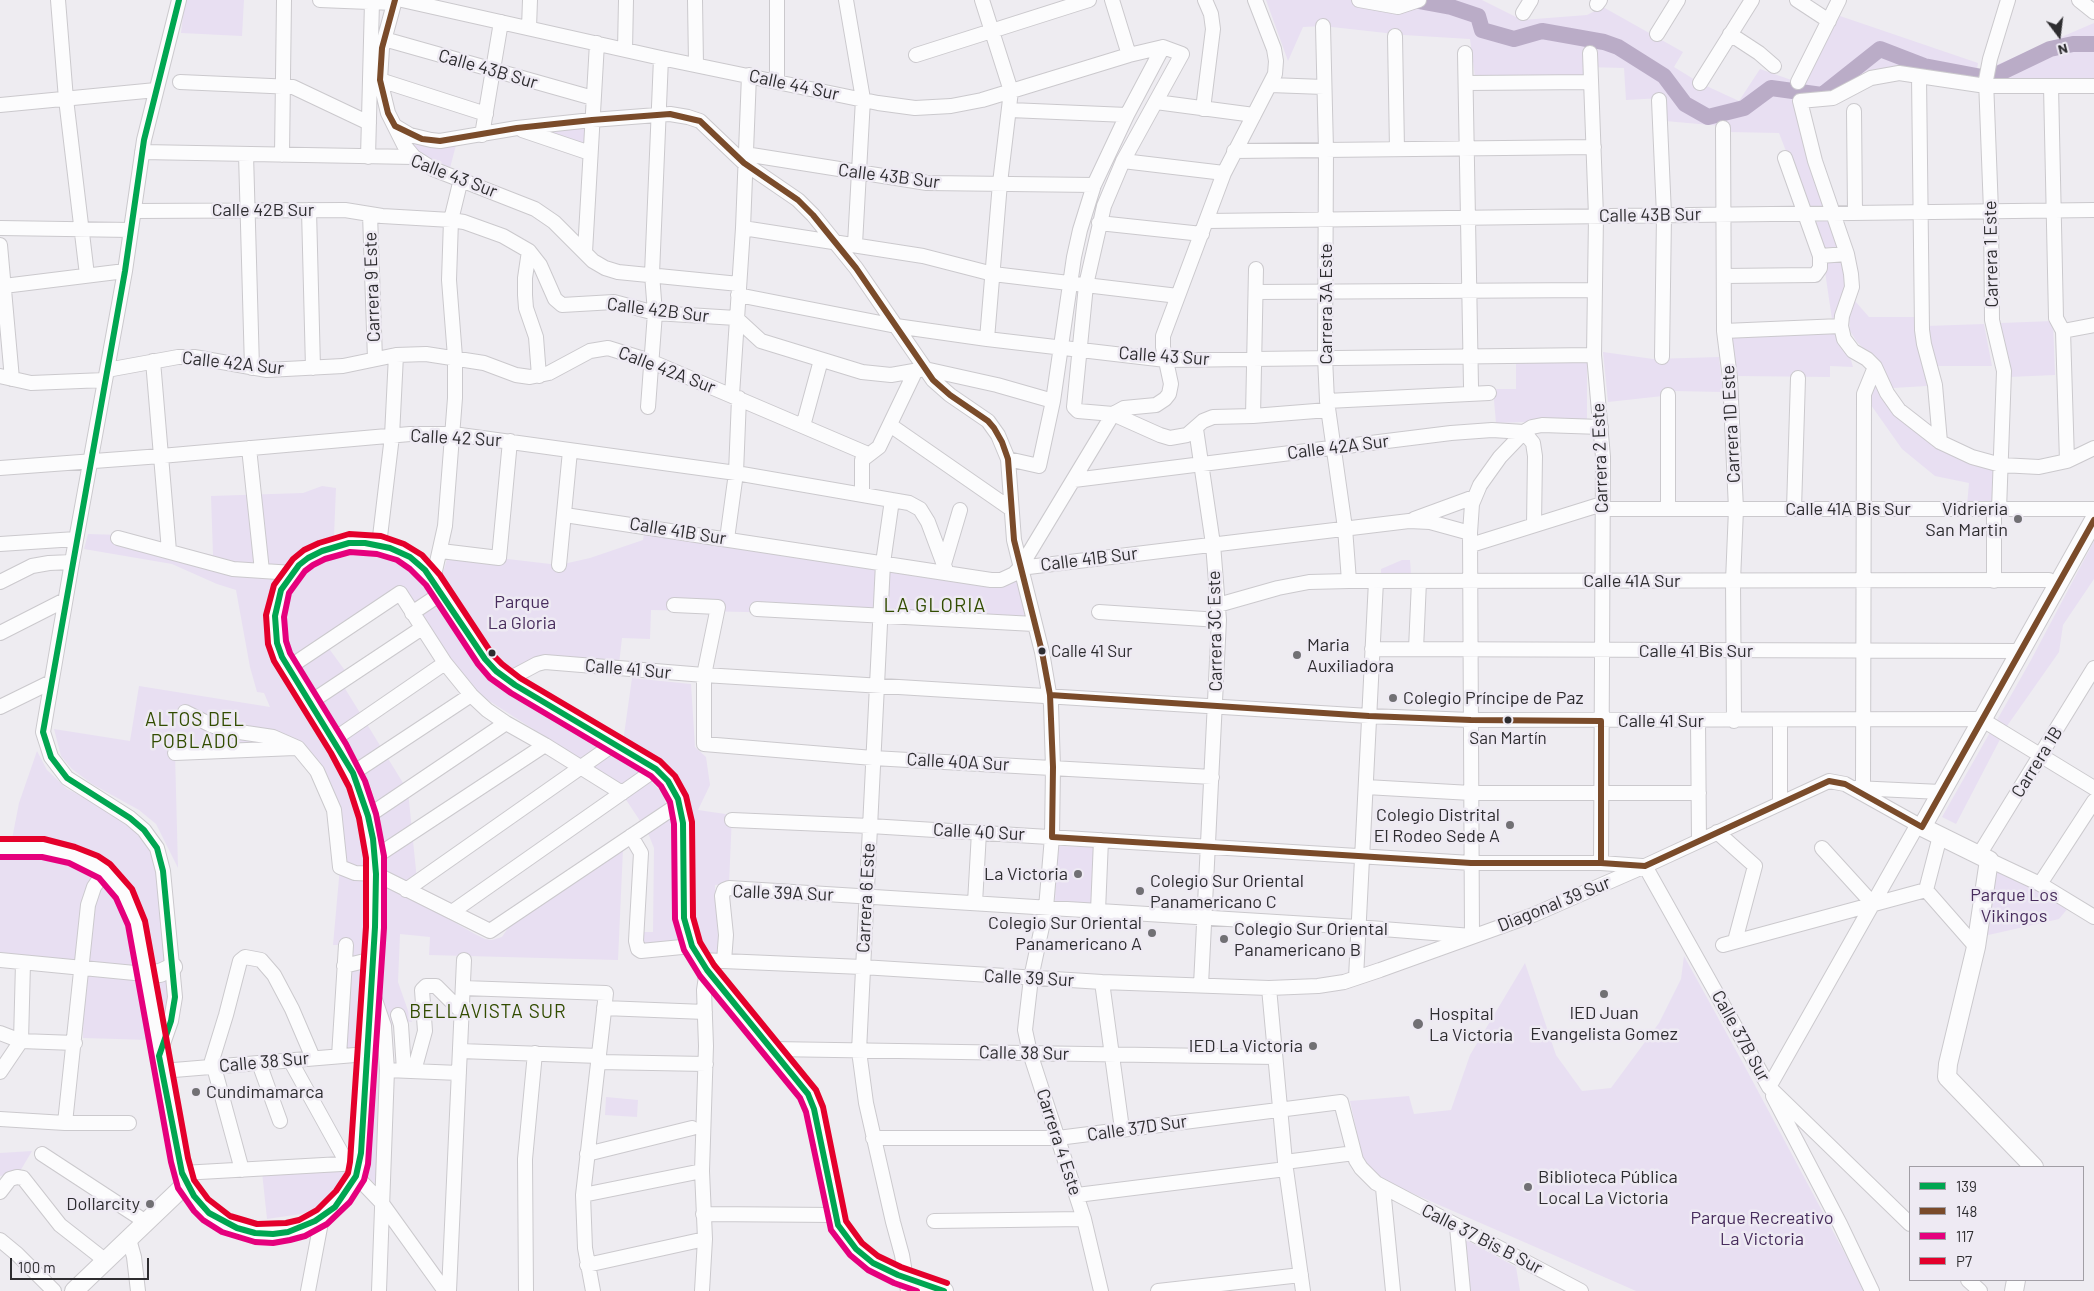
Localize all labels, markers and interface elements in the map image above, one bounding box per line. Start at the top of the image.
north arrow [2034,10,2084,60]
text: N [2056,41,2070,59]
street label: Calle 43B Sur [436,45,540,93]
street label: Calle 44 Sur [747,65,841,105]
street label: Calle 43 Sur [408,150,500,202]
street label: Calle 43B Sur [837,159,941,193]
street label: Calle 42B Sur [212,199,314,221]
street label: Carrera 1 Este [1979,200,2003,308]
street label: Calle 43B Sur [1599,203,1701,227]
street label: Carrera 9 Este [359,232,385,342]
street label: Carrera 3A Este [1315,243,1337,365]
street label: Calle 42B Sur [606,293,710,327]
street label: Calle 42A Sur [615,342,719,398]
street label: Calle 43 Sur [1118,342,1210,370]
street label: Calle 42A Sur [181,347,285,379]
street label: Carrera 1D Este [1717,364,1745,484]
street label: Carrera 2 Este [1587,402,1613,514]
street label: Calle 42 Sur [410,425,502,451]
street label: Calle 42A Sur [1286,430,1390,464]
street label: Calle 41A Bis Sur [1785,498,1911,520]
place label: Vidrieria San Martin [1925,498,2008,540]
street label: Calle 41B Sur [628,513,728,549]
marker: Vidrieria San Martin [2012,513,2024,525]
street label: Calle 41B Sur [1039,542,1139,576]
street label: Carrera 3C Este [1203,570,1227,692]
street label: Calle 41A Sur [1583,570,1681,592]
park label: Parque La Gloria [488,591,556,634]
district label: LA GLORIA [882,593,988,617]
place label: Maria Auxiliadora [1307,634,1394,676]
street label: Calle 41 Bis Sur [1639,640,1753,662]
place label: Calle 41 Sur [1051,641,1133,661]
marker: Calle 41 Sur [1037,646,1047,656]
unlabelled marker [487,648,497,658]
marker: Maria Auxiliadora [1291,649,1303,661]
street label: Calle 41 Sur [584,654,672,684]
place label: Colegio Príncipe de Paz [1403,687,1583,709]
marker: Colegio Príncipe de Paz [1387,692,1399,704]
district label: ALTOS DEL POBLADO [144,709,246,753]
street label: Calle 41 Sur [1618,710,1704,732]
marker: San Martín [1503,715,1513,725]
street label: Carrera 1B [2007,723,2067,801]
place label: San Martín [1469,728,1547,748]
street label: Calle 40A Sur [906,749,1010,775]
place label: Colegio Distrital El Rodeo Sede A [1374,804,1500,846]
street label: Calle 40 Sur [933,819,1025,845]
marker: Colegio Distrital El Rodeo Sede A [1504,819,1516,831]
street label: Carrera 6 Este [852,842,880,954]
place label: La Victoria [984,863,1068,885]
marker: La Victoria [1072,868,1084,880]
place label: Colegio Sur Oriental Panamericano C [1150,870,1304,912]
street label: Diagonal 39 Sur [1494,872,1614,936]
street label: Calle 39A Sur [732,880,834,906]
park label: Parque Los Vikingos [1970,884,2058,926]
marker: Colegio Sur Oriental Panamericano C [1134,885,1146,897]
place label: Colegio Sur Oriental Panamericano A [988,912,1142,954]
place label: Colegio Sur Oriental Panamericano B [1234,918,1388,961]
marker: Colegio Sur Oriental Panamericano A [1146,927,1158,939]
marker: Colegio Sur Oriental Panamericano B [1218,933,1230,945]
street label: Calle 39 Sur [983,965,1075,991]
street label: Calle 37B Sur [1707,987,1775,1085]
marker: IED Juan Evangelista Gomez [1598,988,1610,1000]
district label: BELLAVISTA SUR [408,1001,568,1023]
place label: IED Juan Evangelista Gomez [1530,1002,1678,1044]
place label: Hospital La Victoria [1429,1003,1513,1046]
marker: Hospital La Victoria [1411,1017,1425,1031]
place label: IED La Victoria [1189,1035,1303,1057]
marker: IED La Victoria [1307,1040,1319,1052]
street label: Calle 38 Sur [979,1041,1069,1065]
street label: Calle 38 Sur [218,1047,310,1077]
place label: Cundimamarca [206,1081,324,1103]
marker: Cundimamarca [190,1086,202,1098]
street label: Carrera 4 Este [1032,1086,1086,1198]
street label: Calle 37D Sur [1086,1110,1188,1146]
place label: Biblioteca Pública Local La Victoria [1538,1166,1678,1208]
legend [1909,1166,2084,1281]
text: 139 [1956,1177,1977,1195]
marker: Biblioteca Pública Local La Victoria [1522,1181,1534,1193]
place label: Dollarcity [66,1193,140,1215]
marker: Dollarcity [144,1198,156,1210]
street label: Calle 37 Bis B Sur [1418,1199,1546,1279]
text: 148 [1956,1202,1977,1220]
park label: Parque Recreativo La Victoria [1690,1207,1834,1250]
text: 117 [1956,1227,1974,1245]
scale bar [12,1248,151,1280]
text: P7 [1956,1252,1972,1270]
text: 100 m [18,1258,56,1276]

